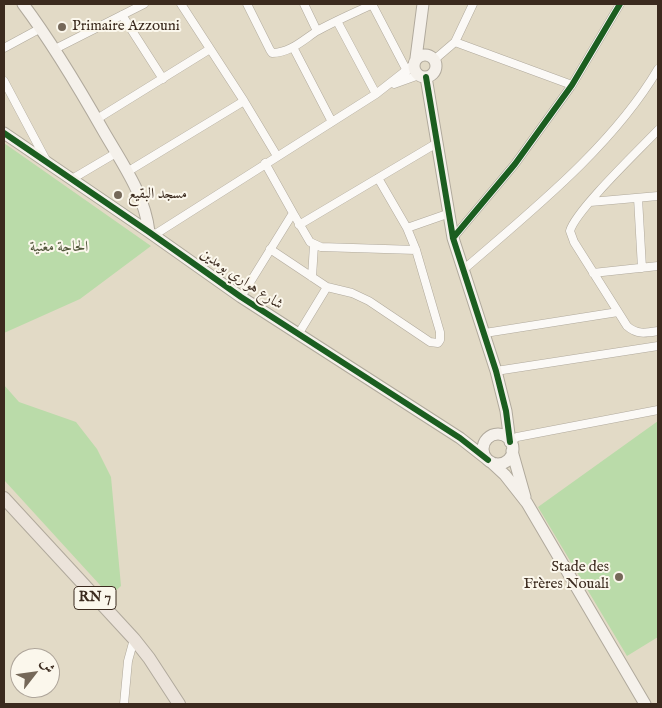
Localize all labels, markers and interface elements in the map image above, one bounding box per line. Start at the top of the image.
place label: Primaire Azzouni [72,18,180,36]
marker: Primaire Azzouni [56,21,68,33]
place label: مسجد البقيع [128,186,187,204]
marker: مسجد البقيع [112,189,124,201]
park label: الحاجة مغنية [30,239,88,257]
street label: شارع هواري بومدين [196,245,286,315]
place label: Stade des Frères Nouali [523,559,609,594]
marker: Stade des Frères Nouali [613,571,625,583]
road number: RN 7 [74,586,116,610]
north arrow [10,648,60,698]
text: ش [36,655,58,677]

